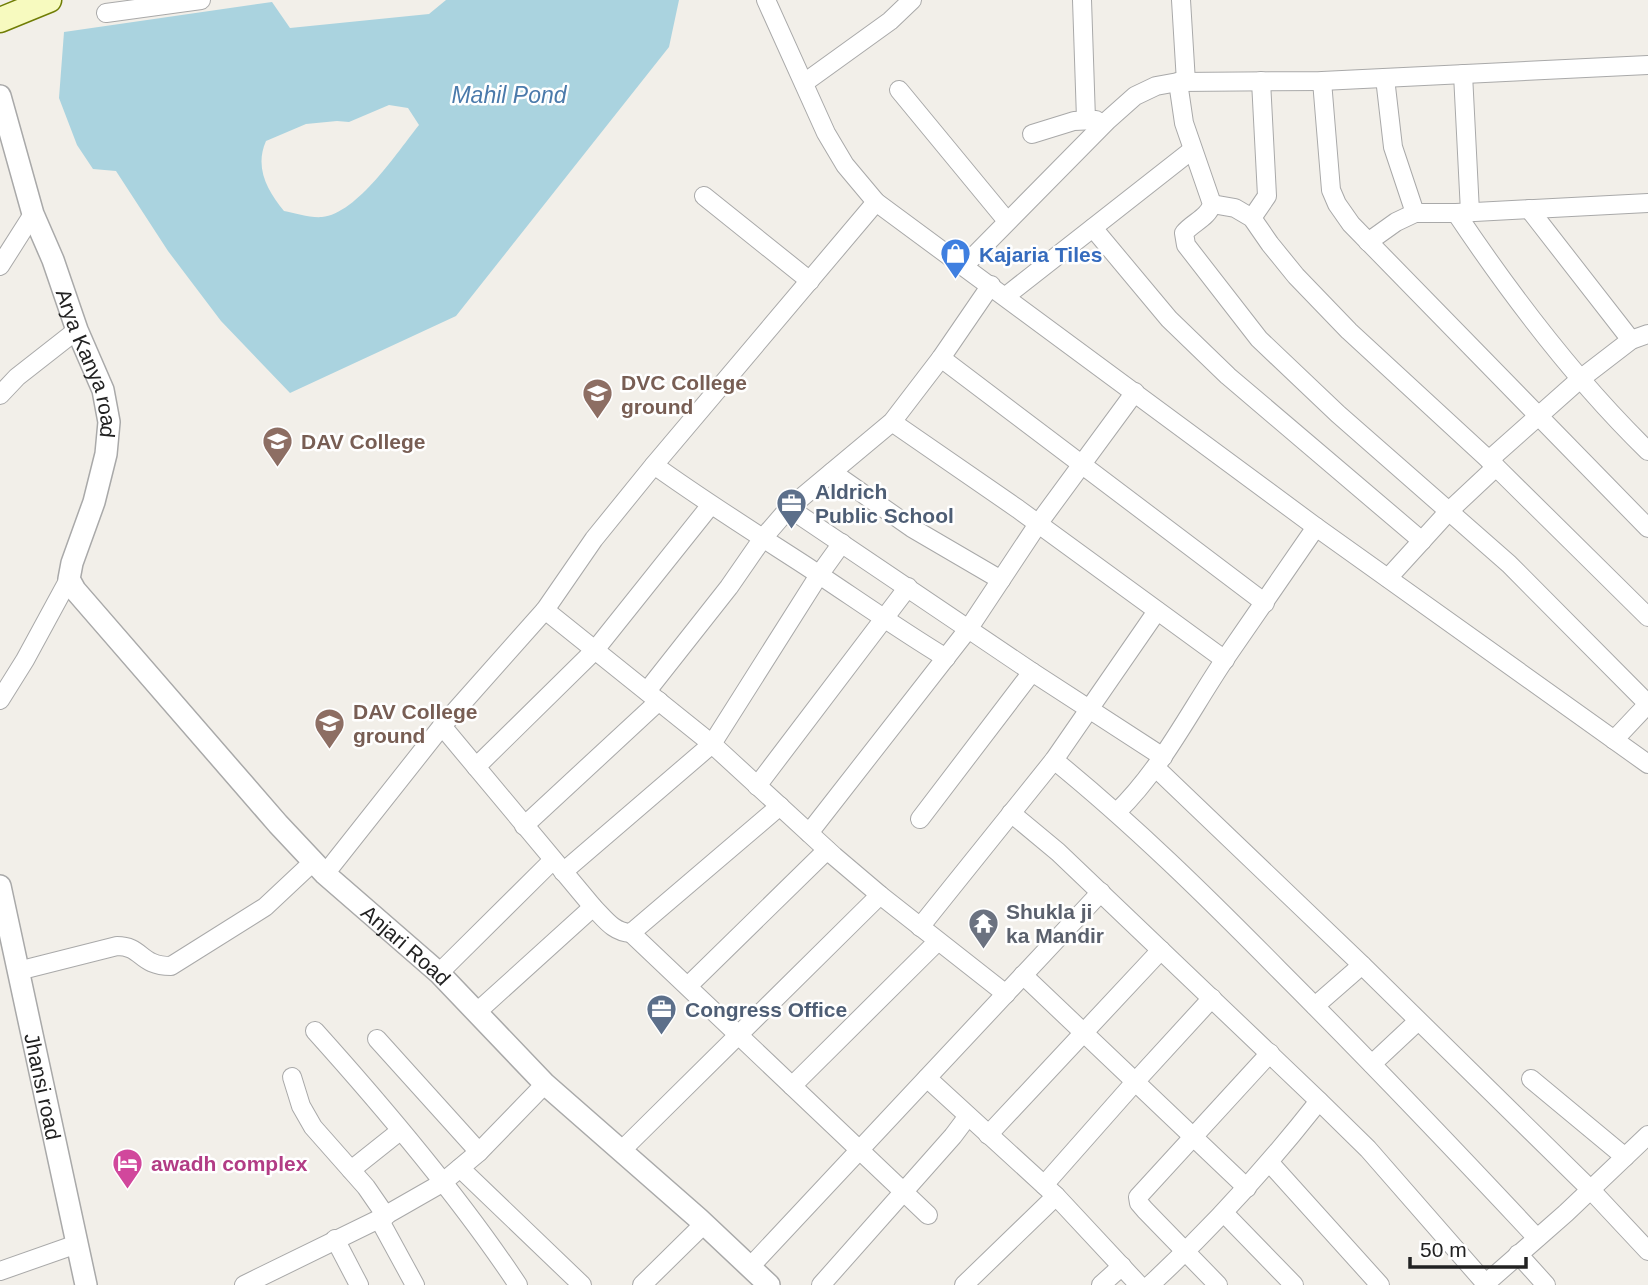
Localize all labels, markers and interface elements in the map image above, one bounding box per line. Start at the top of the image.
water label: Mahil Pond [451,82,568,108]
shop icon: Kajaria Tiles [939,237,973,281]
place label: Kajaria Tiles [979,243,1102,266]
street label: Arya Kanya road [52,286,121,439]
place label: DVC College ground [621,371,747,418]
school or university icon: DVC College ground [581,377,615,421]
school or university icon: DAV College [261,424,295,468]
place label: DAV College [301,430,425,453]
place label: Aldrich Public School [815,480,954,527]
office icon: Aldrich Public School [775,486,809,530]
place label: DAV College ground [353,700,477,747]
school or university icon: DAV College ground [313,706,347,750]
street label: Anjari Road [357,900,455,989]
place label: Shukla ji ka Mandir [1006,900,1104,947]
temple icon: Shukla ji ka Mandir [966,906,1000,950]
office icon: Congress Office [645,992,679,1036]
place label: Congress Office [685,998,847,1021]
street label: Jhansi road [21,1031,66,1142]
hotel icon: awadh complex [111,1146,145,1190]
place label: awadh complex [151,1152,308,1175]
scale bar [1410,1226,1526,1270]
text: 50 m [1420,1238,1467,1261]

